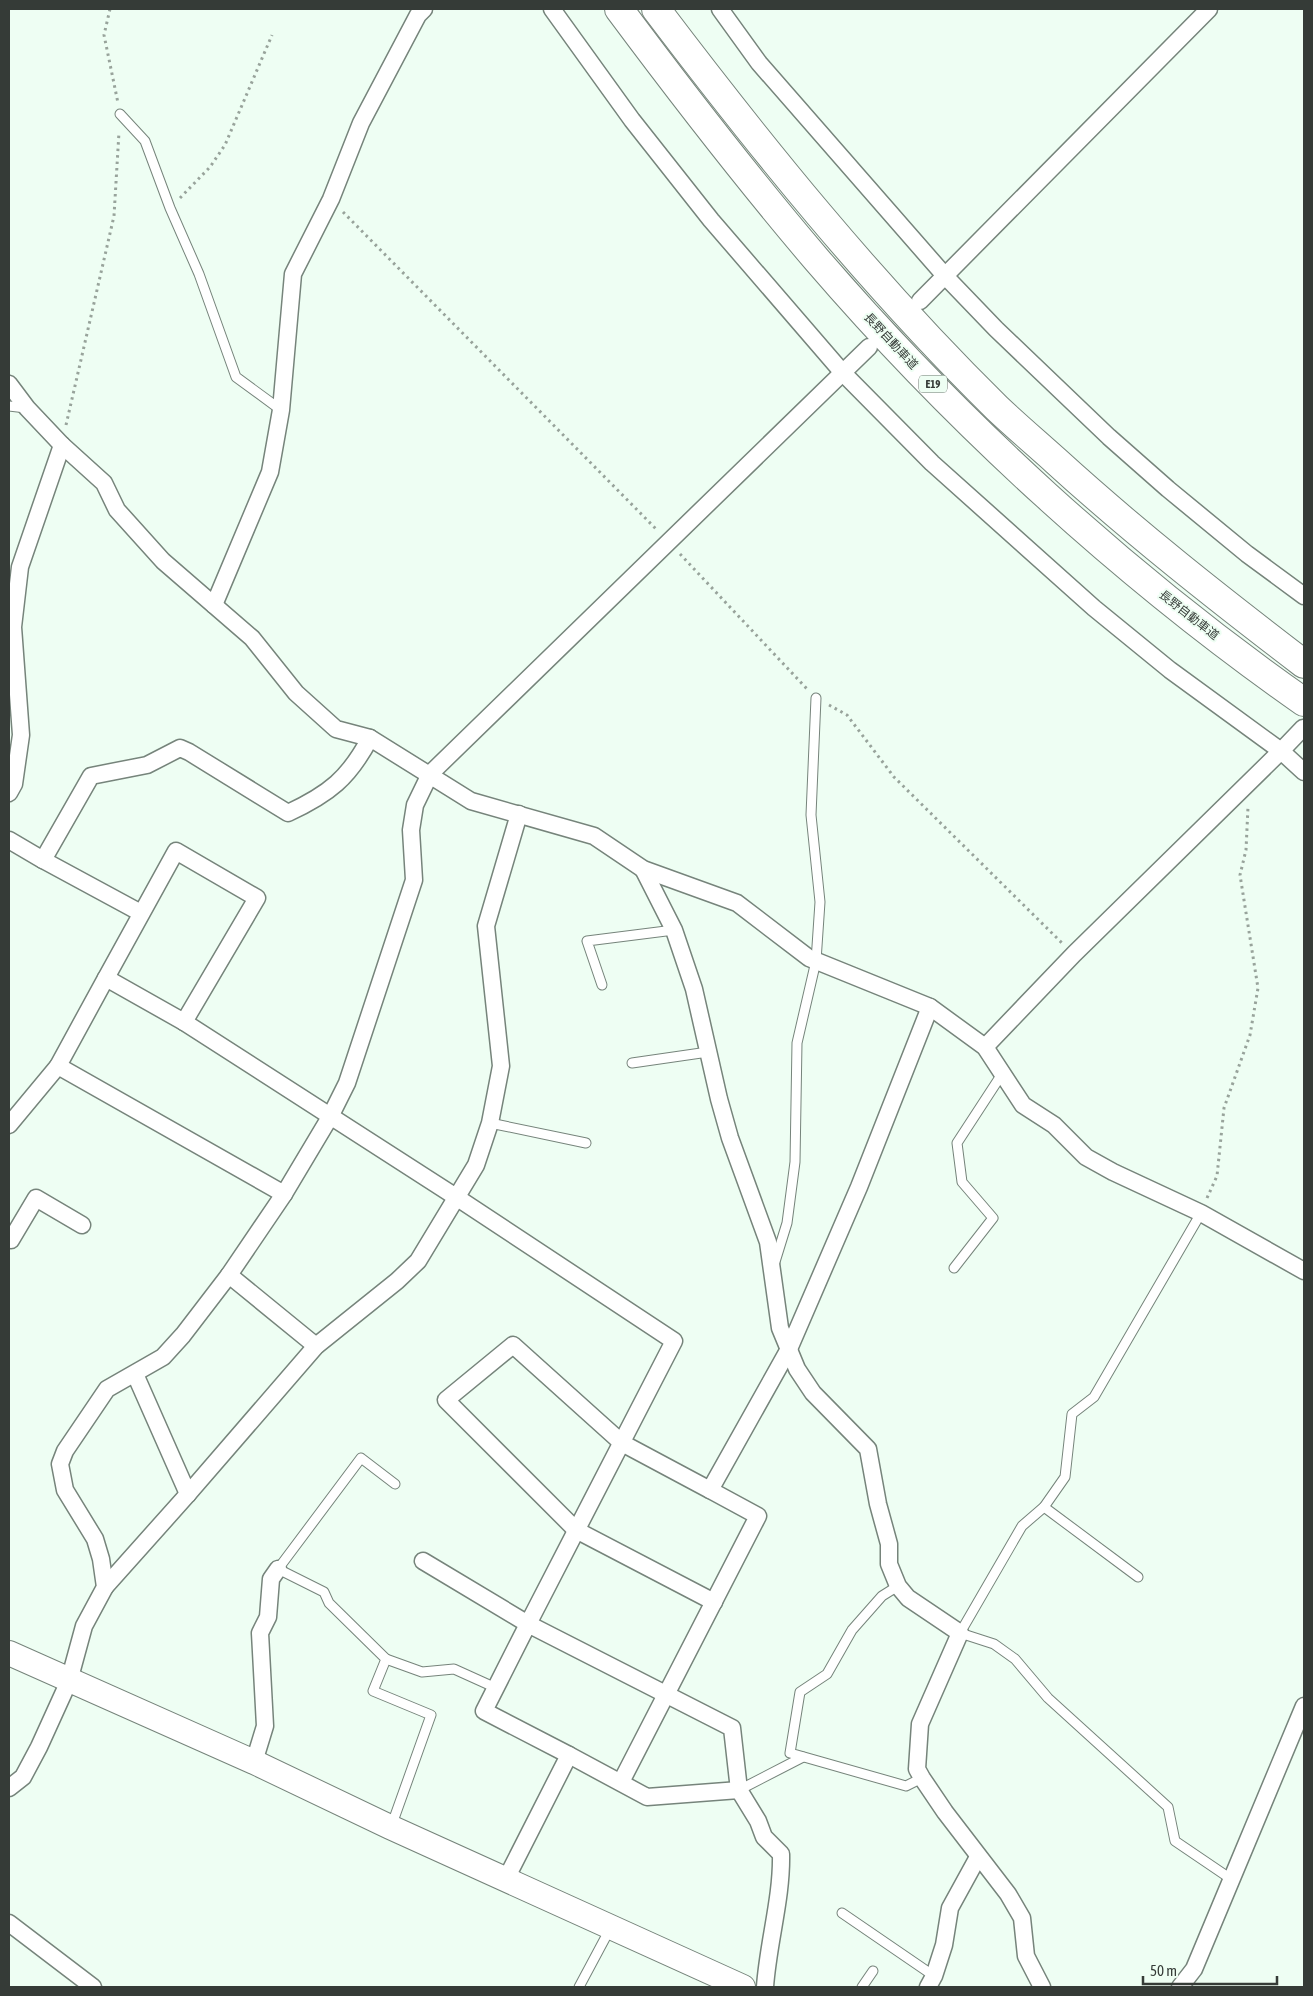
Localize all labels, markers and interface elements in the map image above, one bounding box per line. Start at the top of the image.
street label: 長野自動車道 [861,310,921,372]
road number: E19 [919,376,947,392]
street label: 長野自動車道 [1156,587,1222,643]
scale bar [1143,1954,1277,1986]
text: 50 m [1150,1962,1177,1979]

